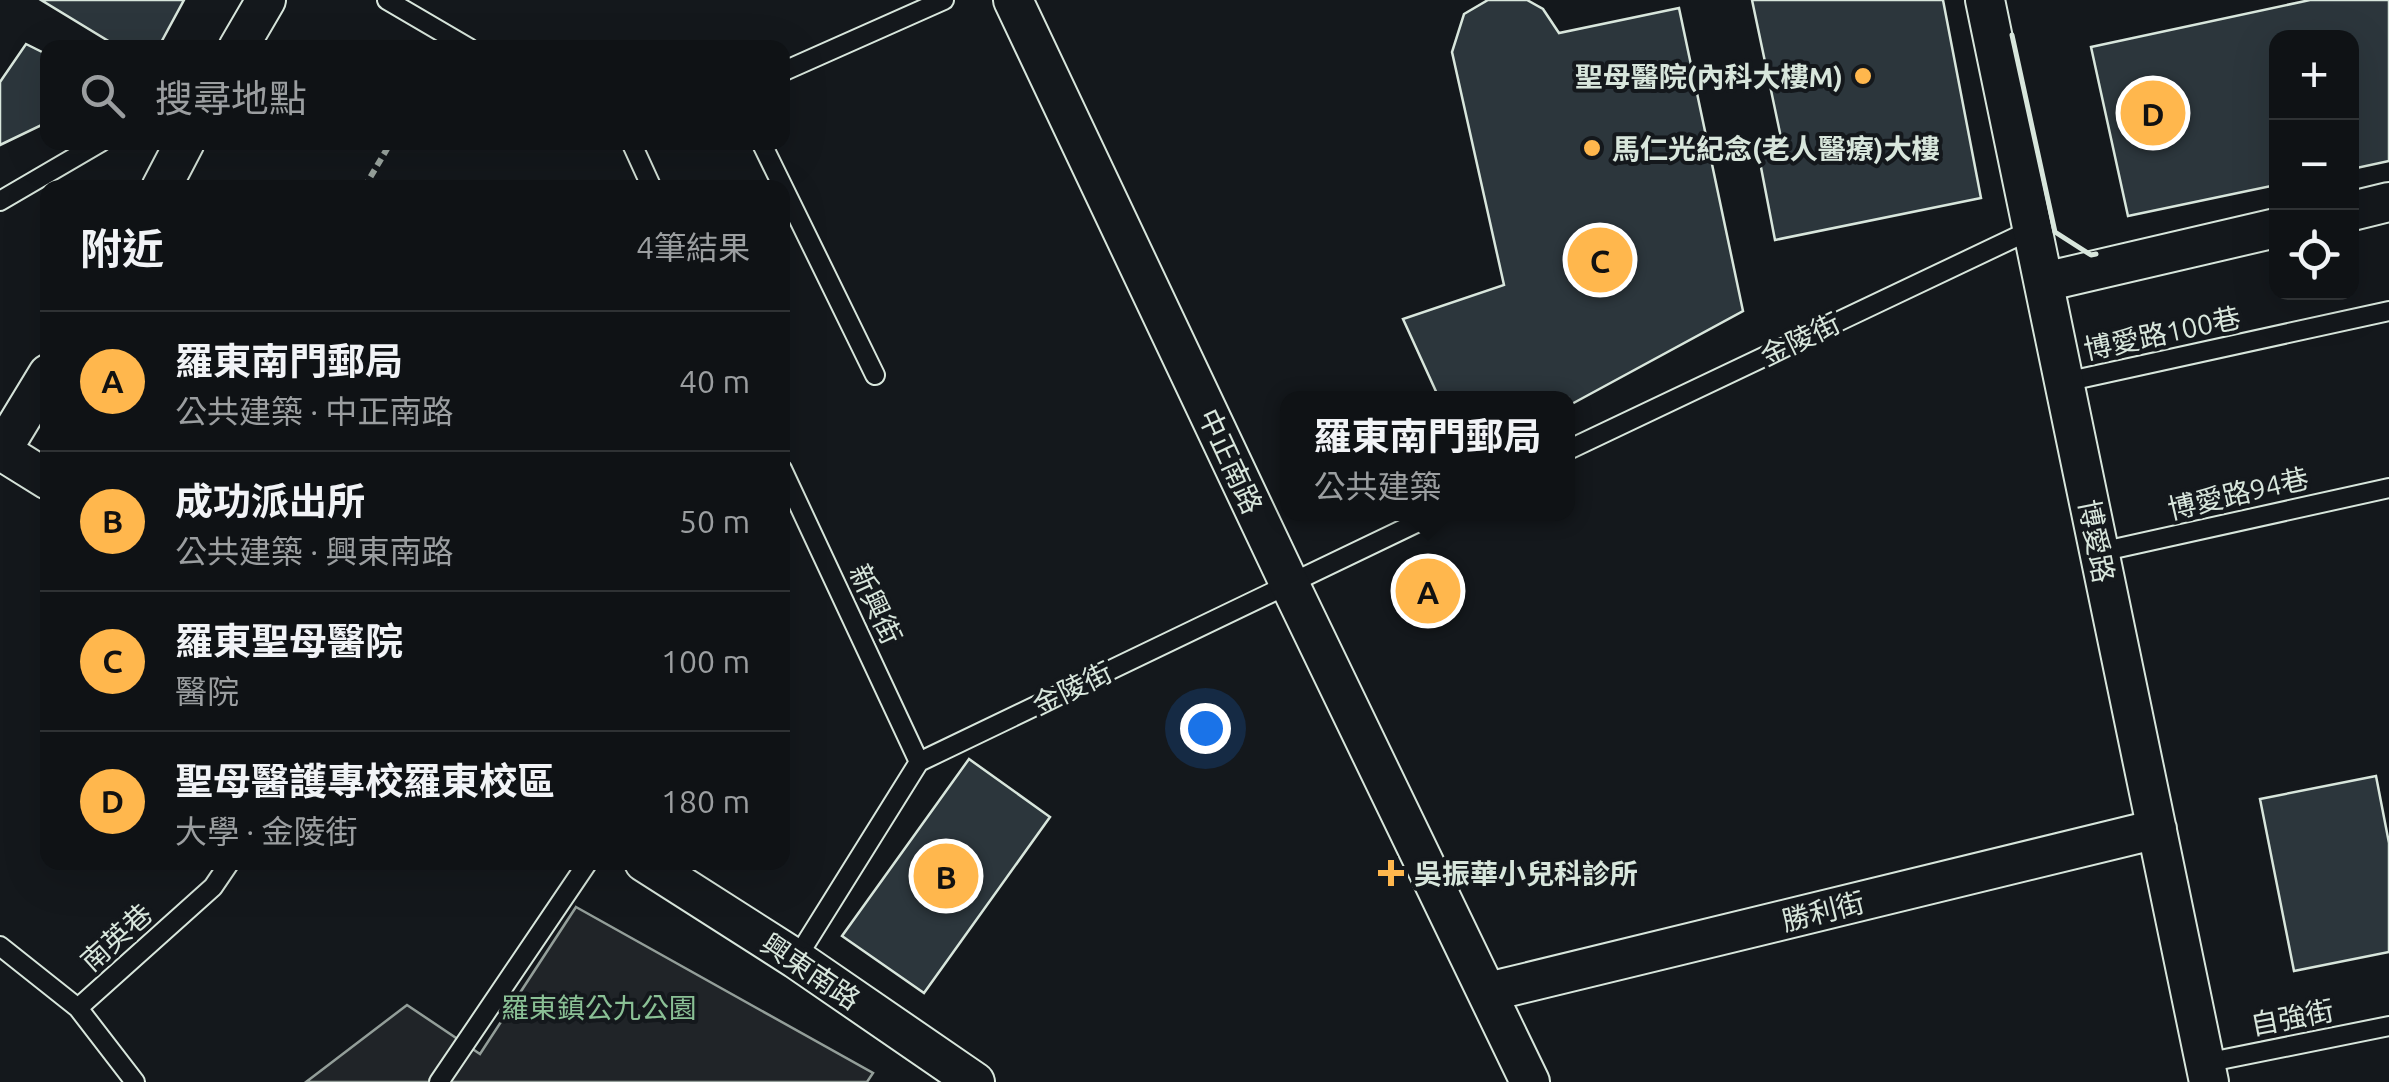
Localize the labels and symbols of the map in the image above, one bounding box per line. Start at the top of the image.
place label: 聖母醫院(內科大樓M) [1575,61,1843,93]
marker: 聖母醫院(內科大樓M) [1852,65,1874,87]
pin: D [2120,76,2186,150]
place label: 馬仁光紀念(老人醫療)大樓 [1612,133,1939,165]
marker: 馬仁光紀念(老人醫療)大樓 [1581,137,1603,159]
pin: C [1568,222,1632,298]
street label: 博愛路100巷 [2081,301,2243,365]
street label: 金陵街 [1755,307,1845,371]
street label: 中正南路 [1193,404,1269,518]
street label: 博愛路94巷 [2165,462,2311,524]
street label: 博愛路 [2074,497,2120,585]
pin: A [1396,554,1460,628]
street label: 新興街 [844,559,908,649]
street label: 金陵街 [1027,656,1117,720]
your location [1180,703,1231,754]
pin: B [914,838,978,914]
place label: 吳振華小兒科診所 [1414,858,1638,889]
marker: 吳振華小兒科診所 [1378,860,1404,886]
street label: 勝利街 [1778,886,1868,936]
street label: 南英巷 [74,897,158,977]
street label: 興東南路 [756,927,866,1015]
park label: 羅東鎮公九公園 [501,992,697,1023]
street label: 自強街 [2248,994,2336,1040]

